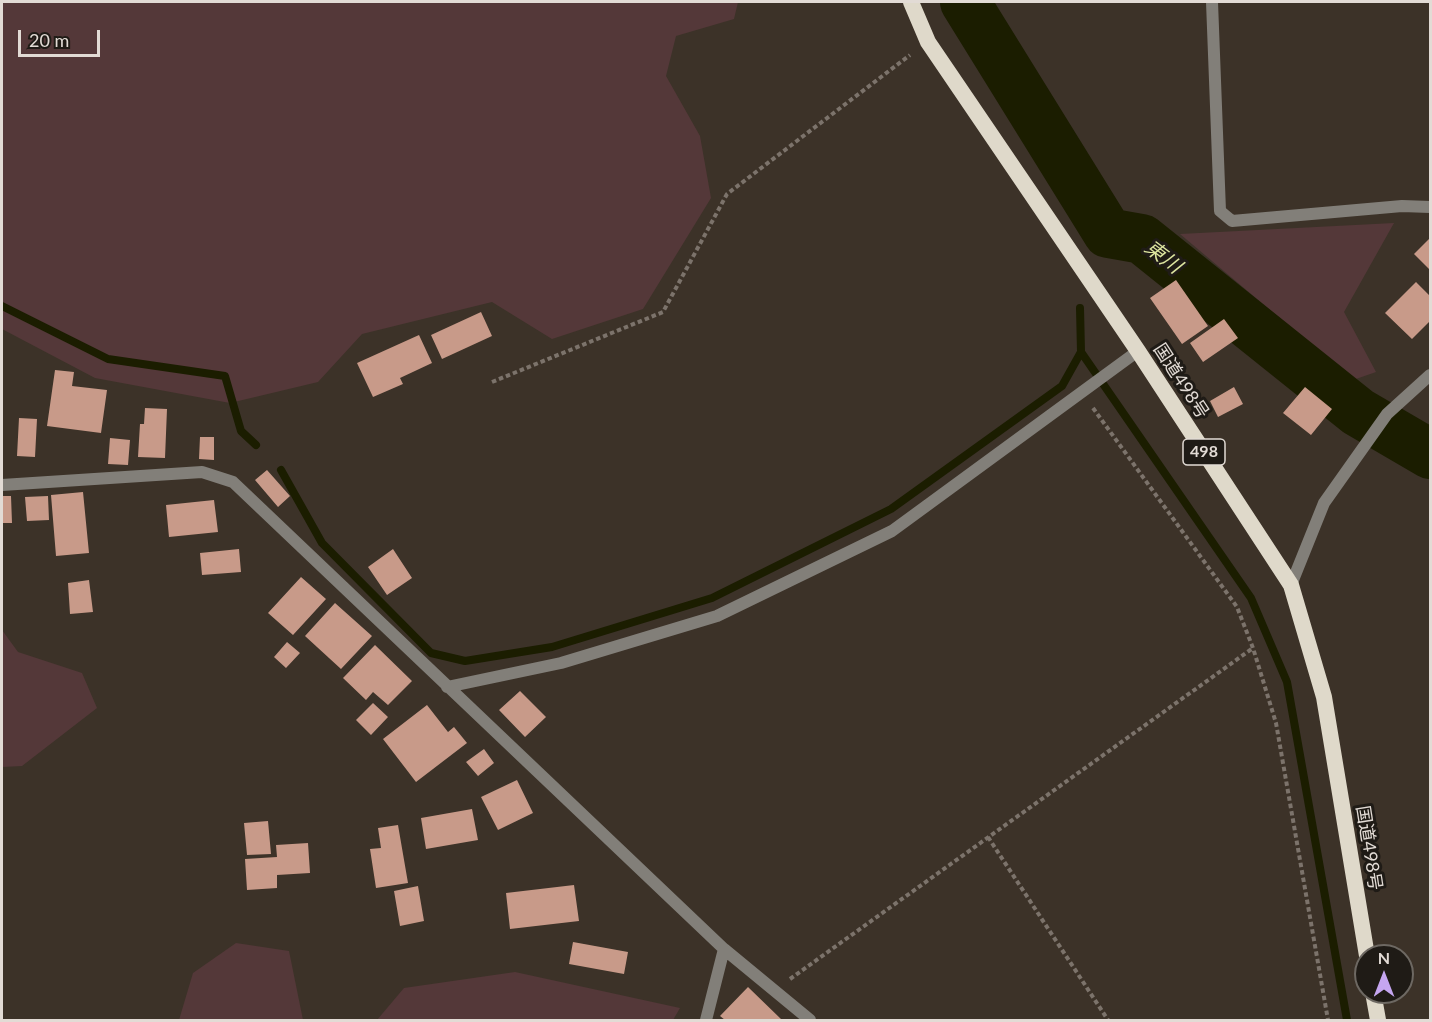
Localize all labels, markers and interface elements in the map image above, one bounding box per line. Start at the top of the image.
scale bar [21,18,104,56]
text: 20 m [29,29,69,51]
water label: 東川 [1140,235,1186,279]
street label: 国道498号 [1149,339,1213,423]
road number: 498 [1183,439,1225,465]
street label: 国道498号 [1352,804,1386,892]
north arrow [1354,944,1414,1004]
text: N [1378,948,1390,967]

